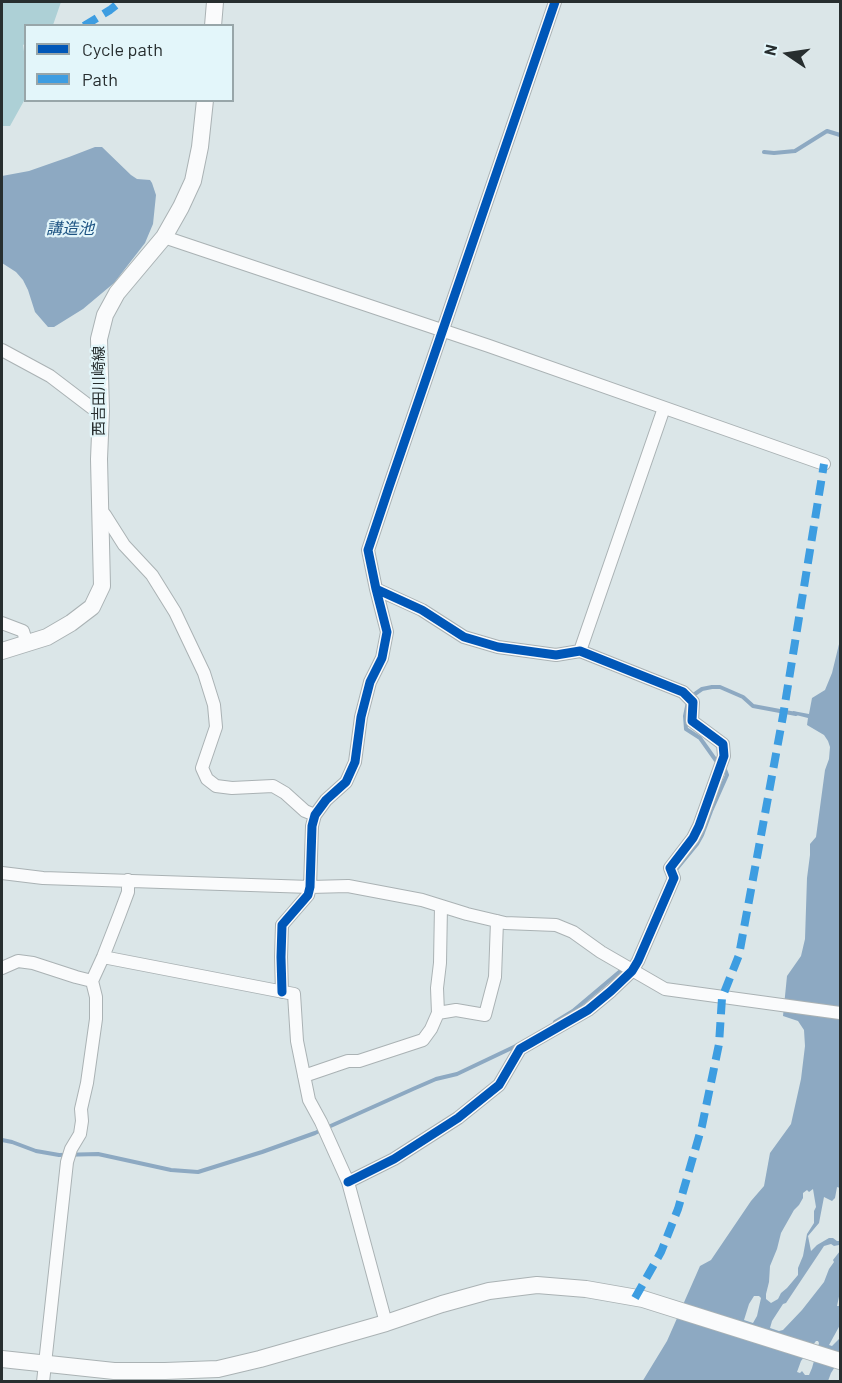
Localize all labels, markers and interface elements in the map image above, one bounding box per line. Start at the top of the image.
legend [24,24,234,102]
north arrow [758,24,818,84]
text: Cycle path [82,38,163,60]
text: N [760,43,780,57]
text: Path [82,68,118,90]
water label: 講造池 [46,219,94,239]
street label: 西吉田川崎線 [90,346,108,436]

